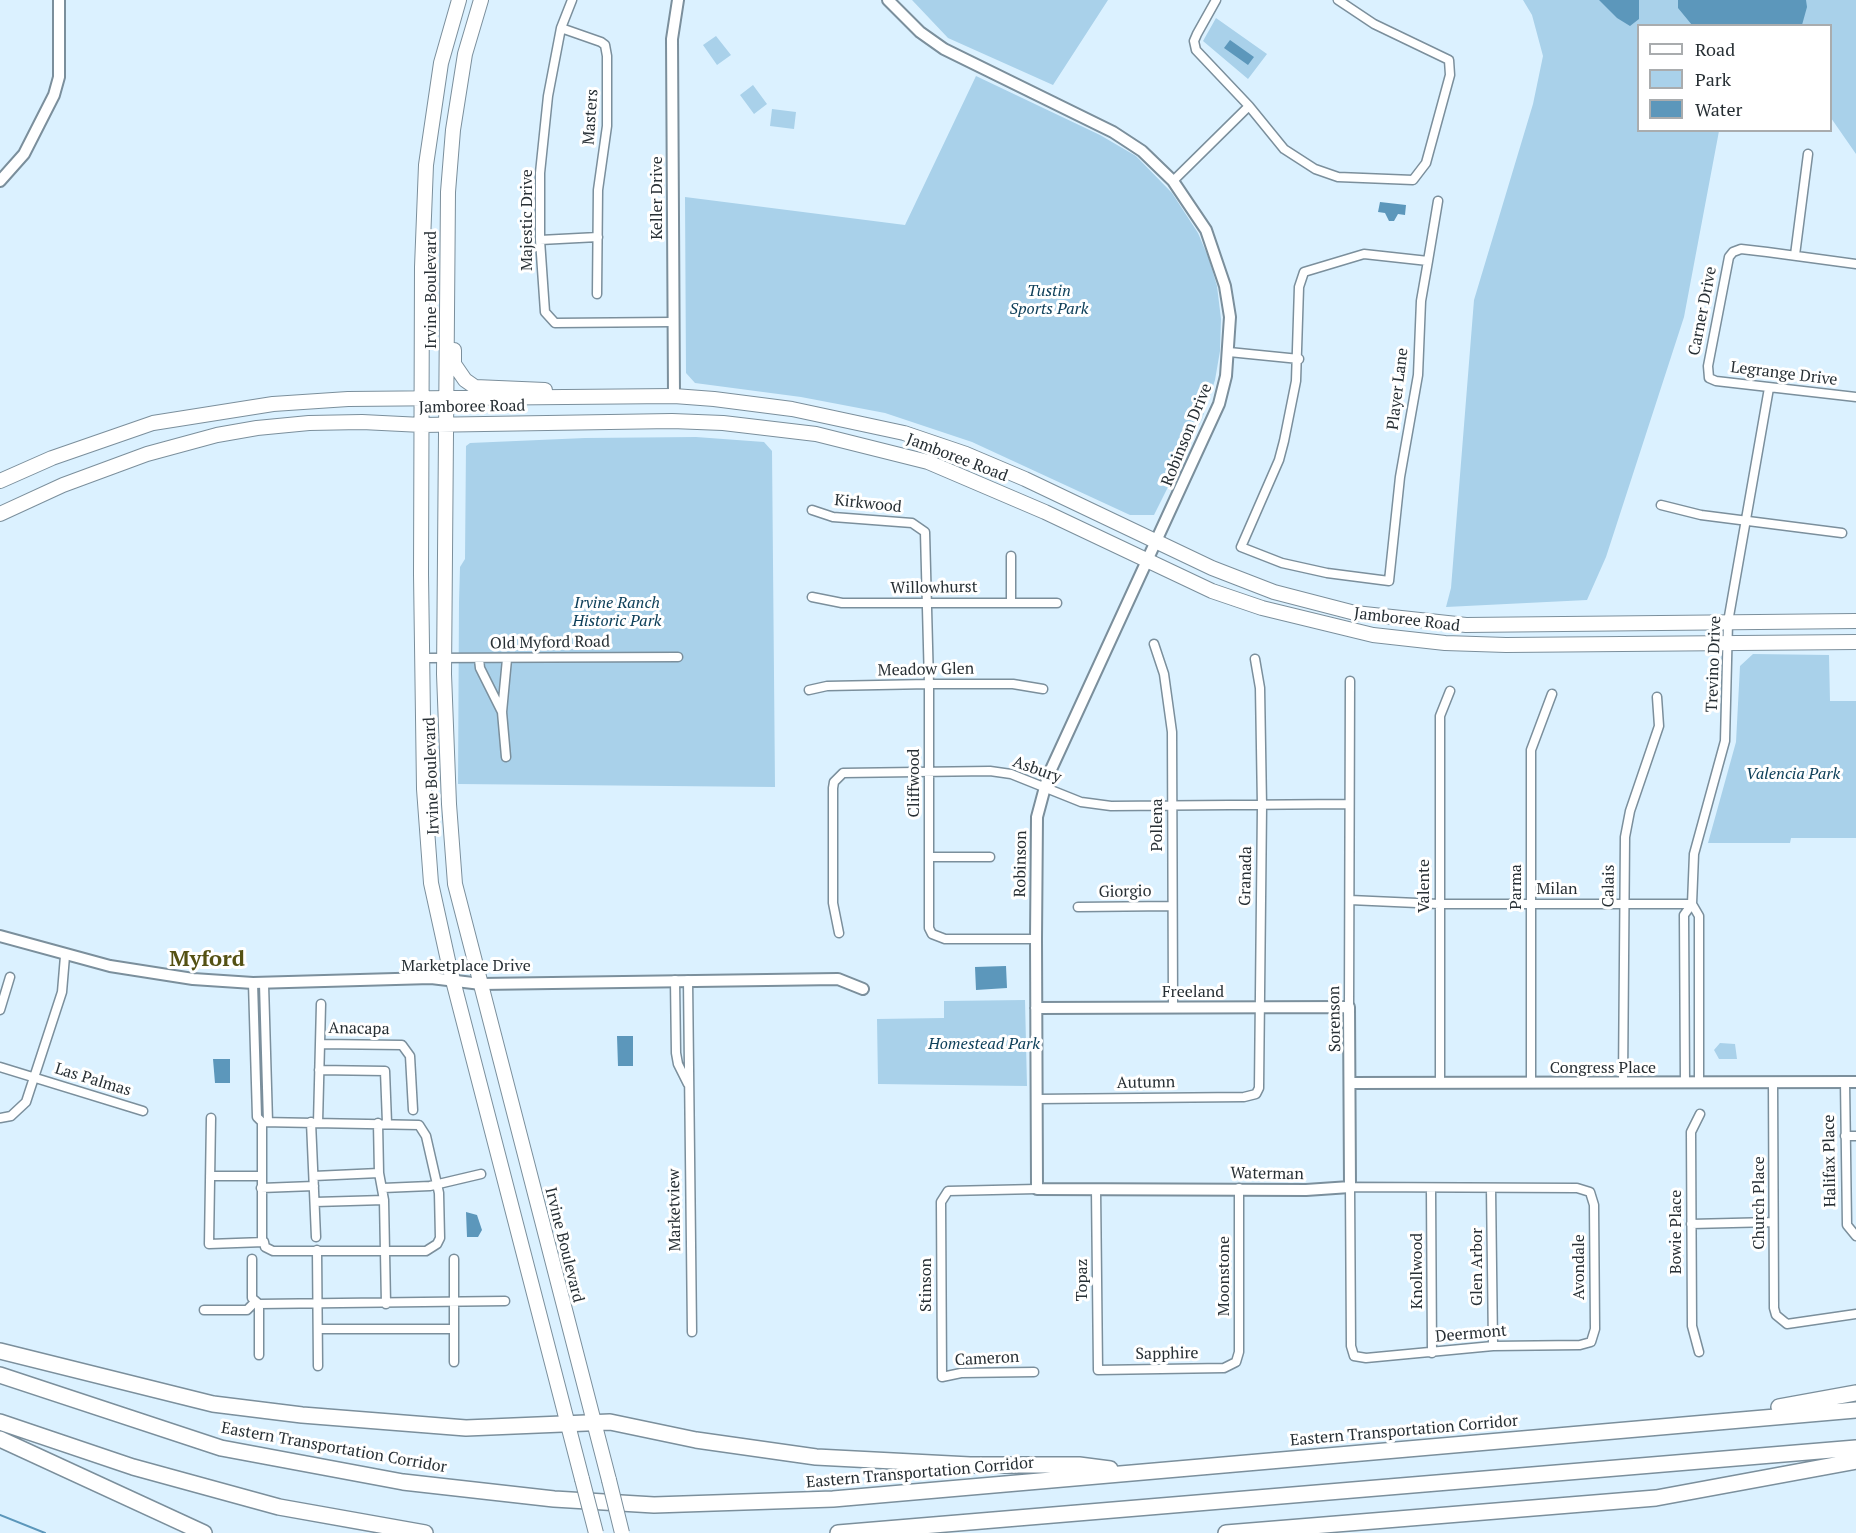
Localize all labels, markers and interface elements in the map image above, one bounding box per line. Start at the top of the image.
legend [1637,24,1832,132]
text: Road [1695,37,1735,61]
text: Park [1695,67,1731,91]
street label: Masters [579,88,603,146]
text: Water [1695,97,1742,121]
street label: Keller Drive [647,156,667,240]
street label: Majestic Drive [517,169,537,271]
street label: Irvine Boulevard [421,231,441,349]
street label: Carner Drive [1685,265,1721,357]
park label: Tustin Sports Park [1010,281,1088,319]
street label: Player Lane [1383,347,1413,431]
street label: Legrange Drive [1729,358,1839,390]
street label: Robinson Drive [1158,381,1216,489]
street label: Jamboree Road [418,396,526,418]
street label: Jamboree Road [904,430,1010,486]
street label: Kirkwood [833,491,903,517]
street label: Willowhurst [890,578,978,598]
park label: Irvine Ranch Historic Park [572,593,662,631]
street label: Jamboree Road [1353,604,1461,636]
street label: Trevino Drive [1703,615,1725,713]
street label: Old Myford Road [490,632,610,654]
street label: Meadow Glen [878,660,974,680]
street label: Irvine Boulevard [420,717,444,835]
street label: Cliffwood [904,749,924,817]
street label: Asbury [1010,752,1064,788]
park label: Valencia Park [1746,764,1840,784]
street label: Pollena [1147,798,1167,852]
street label: Robinson [1011,830,1031,898]
street label: Granada [1236,846,1256,906]
street label: Valente [1414,859,1434,913]
street label: Parma [1506,864,1526,910]
street label: Calais [1599,864,1619,908]
street label: Milan [1536,879,1578,899]
street label: Giorgio [1098,882,1152,902]
district label: Myford [169,947,245,973]
street label: Marketplace Drive [401,956,531,976]
street label: Freeland [1162,982,1224,1002]
street label: Sorenson [1325,986,1345,1052]
street label: Anacapa [328,1019,390,1039]
park label: Homestead Park [928,1034,1040,1054]
street label: Congress Place [1550,1058,1656,1078]
street label: Las Palmas [52,1059,134,1101]
street label: Autumn [1117,1073,1175,1093]
street label: Halifax Place [1820,1114,1840,1208]
street label: Church Place [1749,1156,1769,1250]
street label: Waterman [1230,1164,1304,1184]
street label: Marketview [665,1168,685,1252]
street label: Irvine Boulevard [540,1185,588,1305]
street label: Bowie Place [1666,1190,1686,1274]
street label: Glen Arbor [1467,1228,1487,1306]
street label: Knollwood [1407,1233,1427,1309]
street label: Avondale [1569,1234,1589,1300]
street label: Moonstone [1214,1236,1234,1316]
street label: Stinson [916,1258,936,1312]
street label: Topaz [1072,1259,1092,1301]
street label: Deermont [1434,1321,1508,1347]
street label: Sapphire [1135,1344,1199,1364]
street label: Cameron [954,1348,1020,1370]
street label: Eastern Transportation Corridor [1289,1411,1519,1451]
street label: Eastern Transportation Corridor [220,1419,448,1477]
street label: Eastern Transportation Corridor [805,1453,1035,1493]

